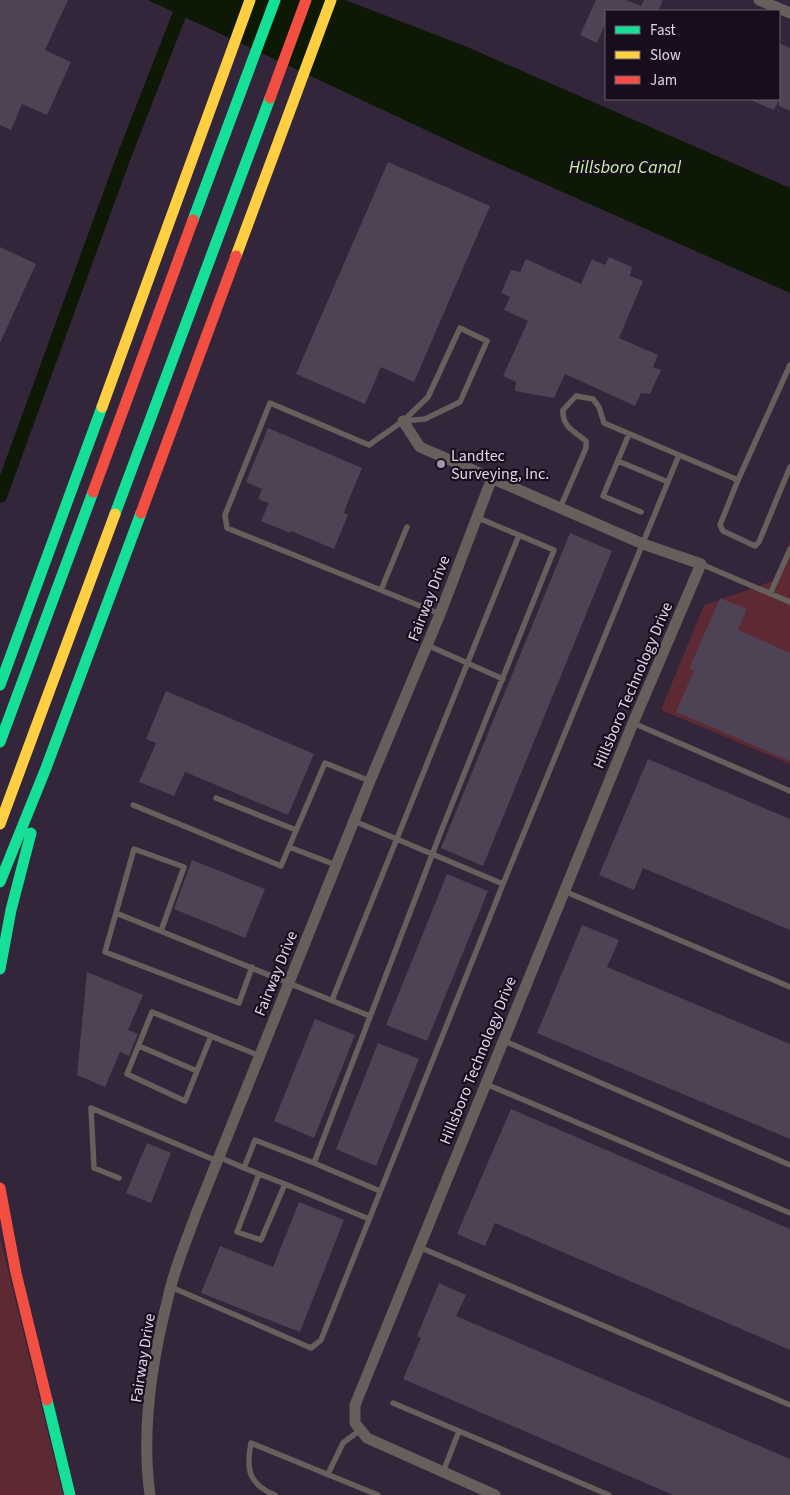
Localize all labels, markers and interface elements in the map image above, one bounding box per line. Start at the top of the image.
legend [605,10,780,100]
text: Fast [650,20,676,41]
text: Slow [650,45,681,66]
text: Jam [650,70,677,91]
water label: Hillsboro Canal [569,155,682,180]
place label: Landtec Surveying, Inc. [451,445,549,485]
marker: Landtec Surveying, Inc. [435,458,447,470]
street label: Fairway Drive [403,552,455,644]
street label: Hillsboro Technology Drive [588,599,678,772]
street label: Fairway Drive [249,927,303,1019]
street label: Hillsboro Technology Drive [434,973,522,1148]
street label: Fairway Drive [125,1312,161,1404]

